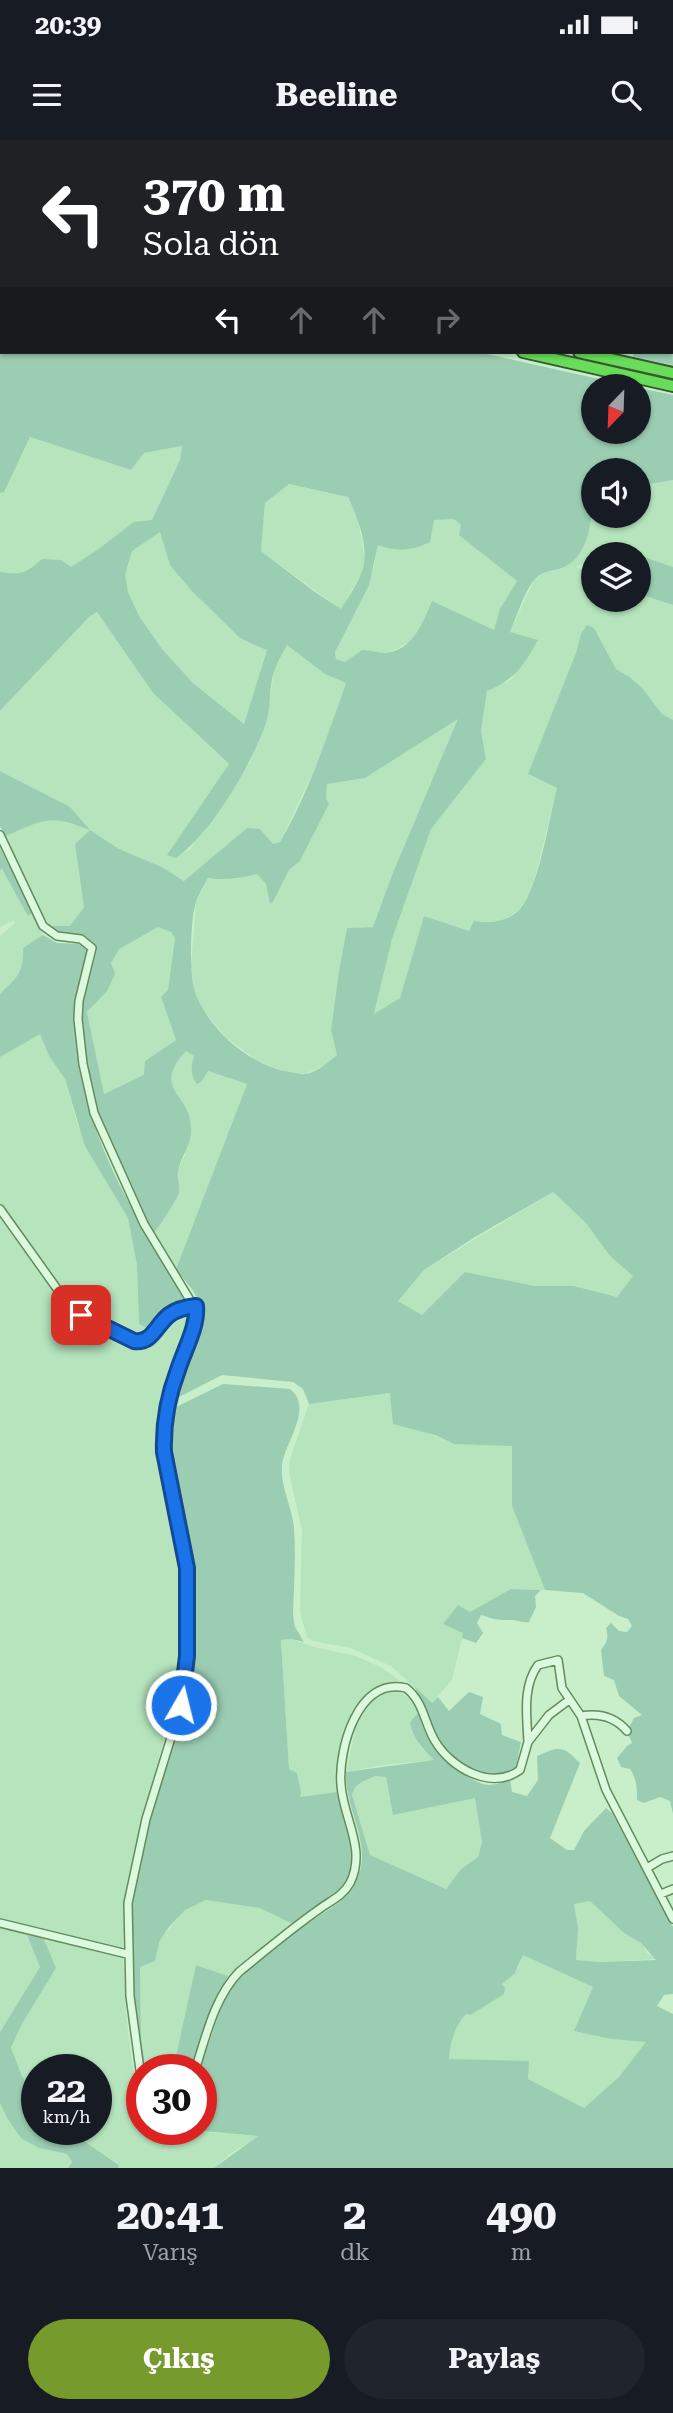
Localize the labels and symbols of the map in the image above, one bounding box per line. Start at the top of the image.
north arrow [581,374,651,444]
pin [51,1285,111,1345]
position arrow [144,1668,218,1742]
speed limit sign: 30 [126,2054,217,2145]

